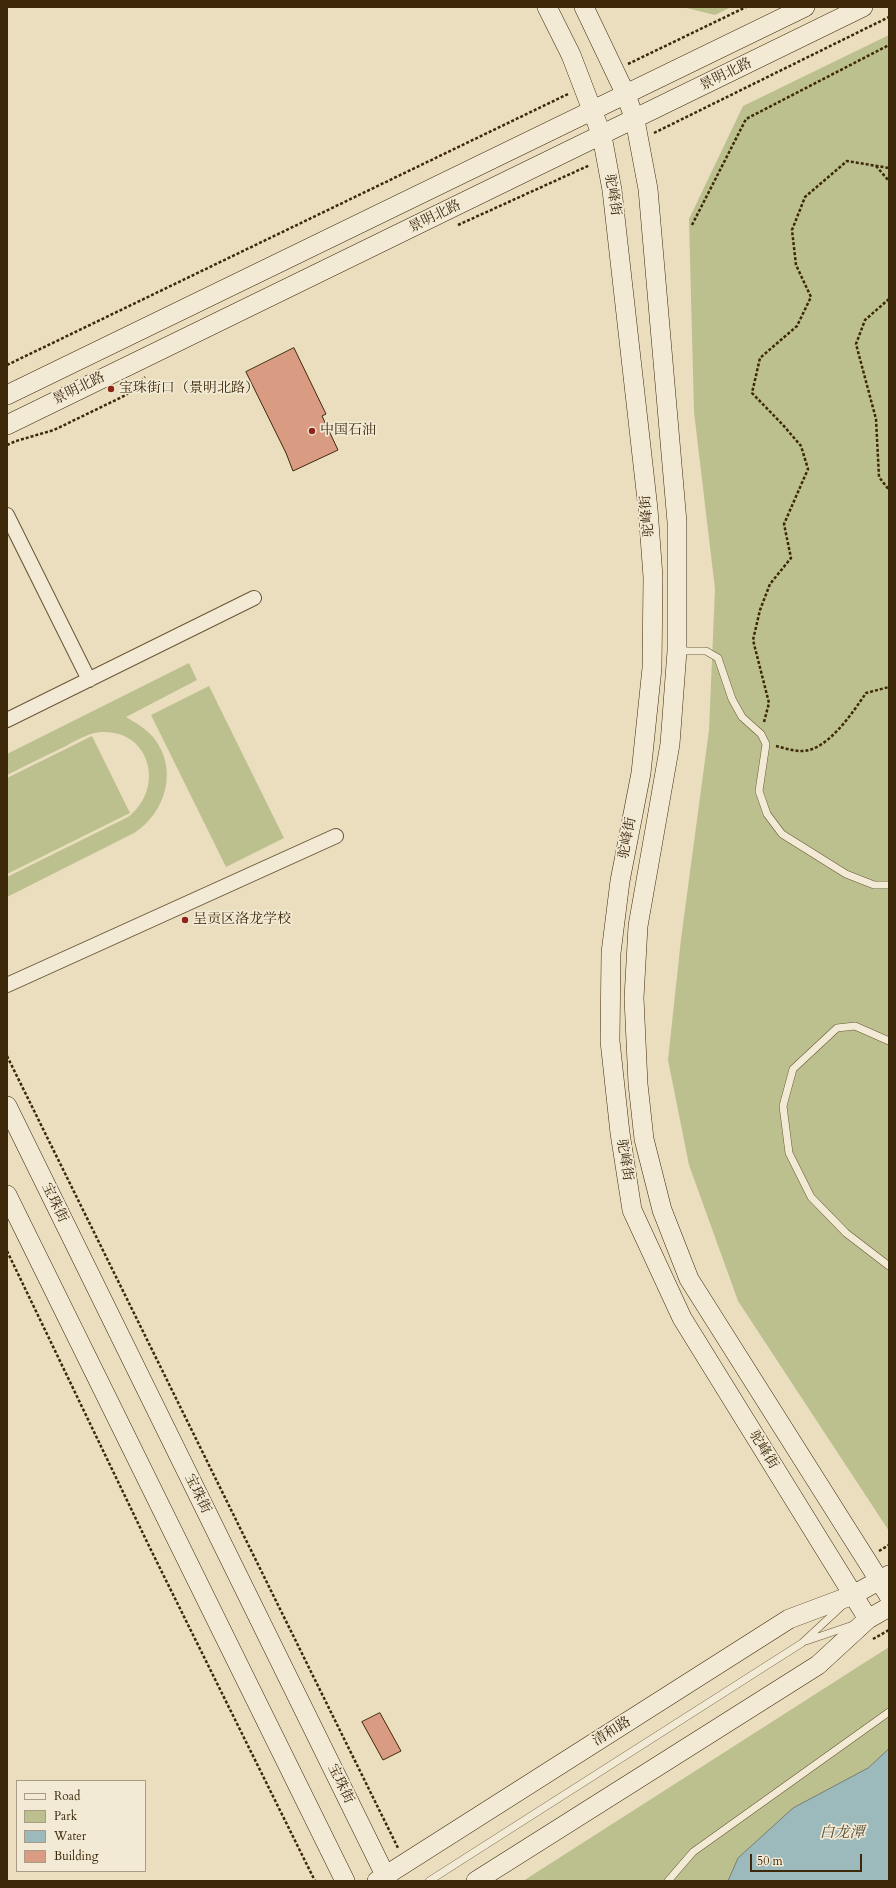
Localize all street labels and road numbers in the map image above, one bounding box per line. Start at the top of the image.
street label: 景明北路 [697,55,755,95]
street label: 驼峰街 [600,173,624,217]
street label: 景明北路 [406,197,464,237]
street label: 景明北路 [50,369,108,409]
street label: 驼峰街 [638,494,658,538]
street label: 驼峰街 [616,816,640,860]
street label: 驼峰街 [612,1138,636,1182]
street label: 宝珠街 [37,1180,71,1226]
street label: 驼峰街 [745,1428,781,1472]
street label: 宝珠街 [180,1471,214,1517]
street label: 清和路 [590,1714,634,1750]
street label: 宝珠街 [323,1761,357,1807]

